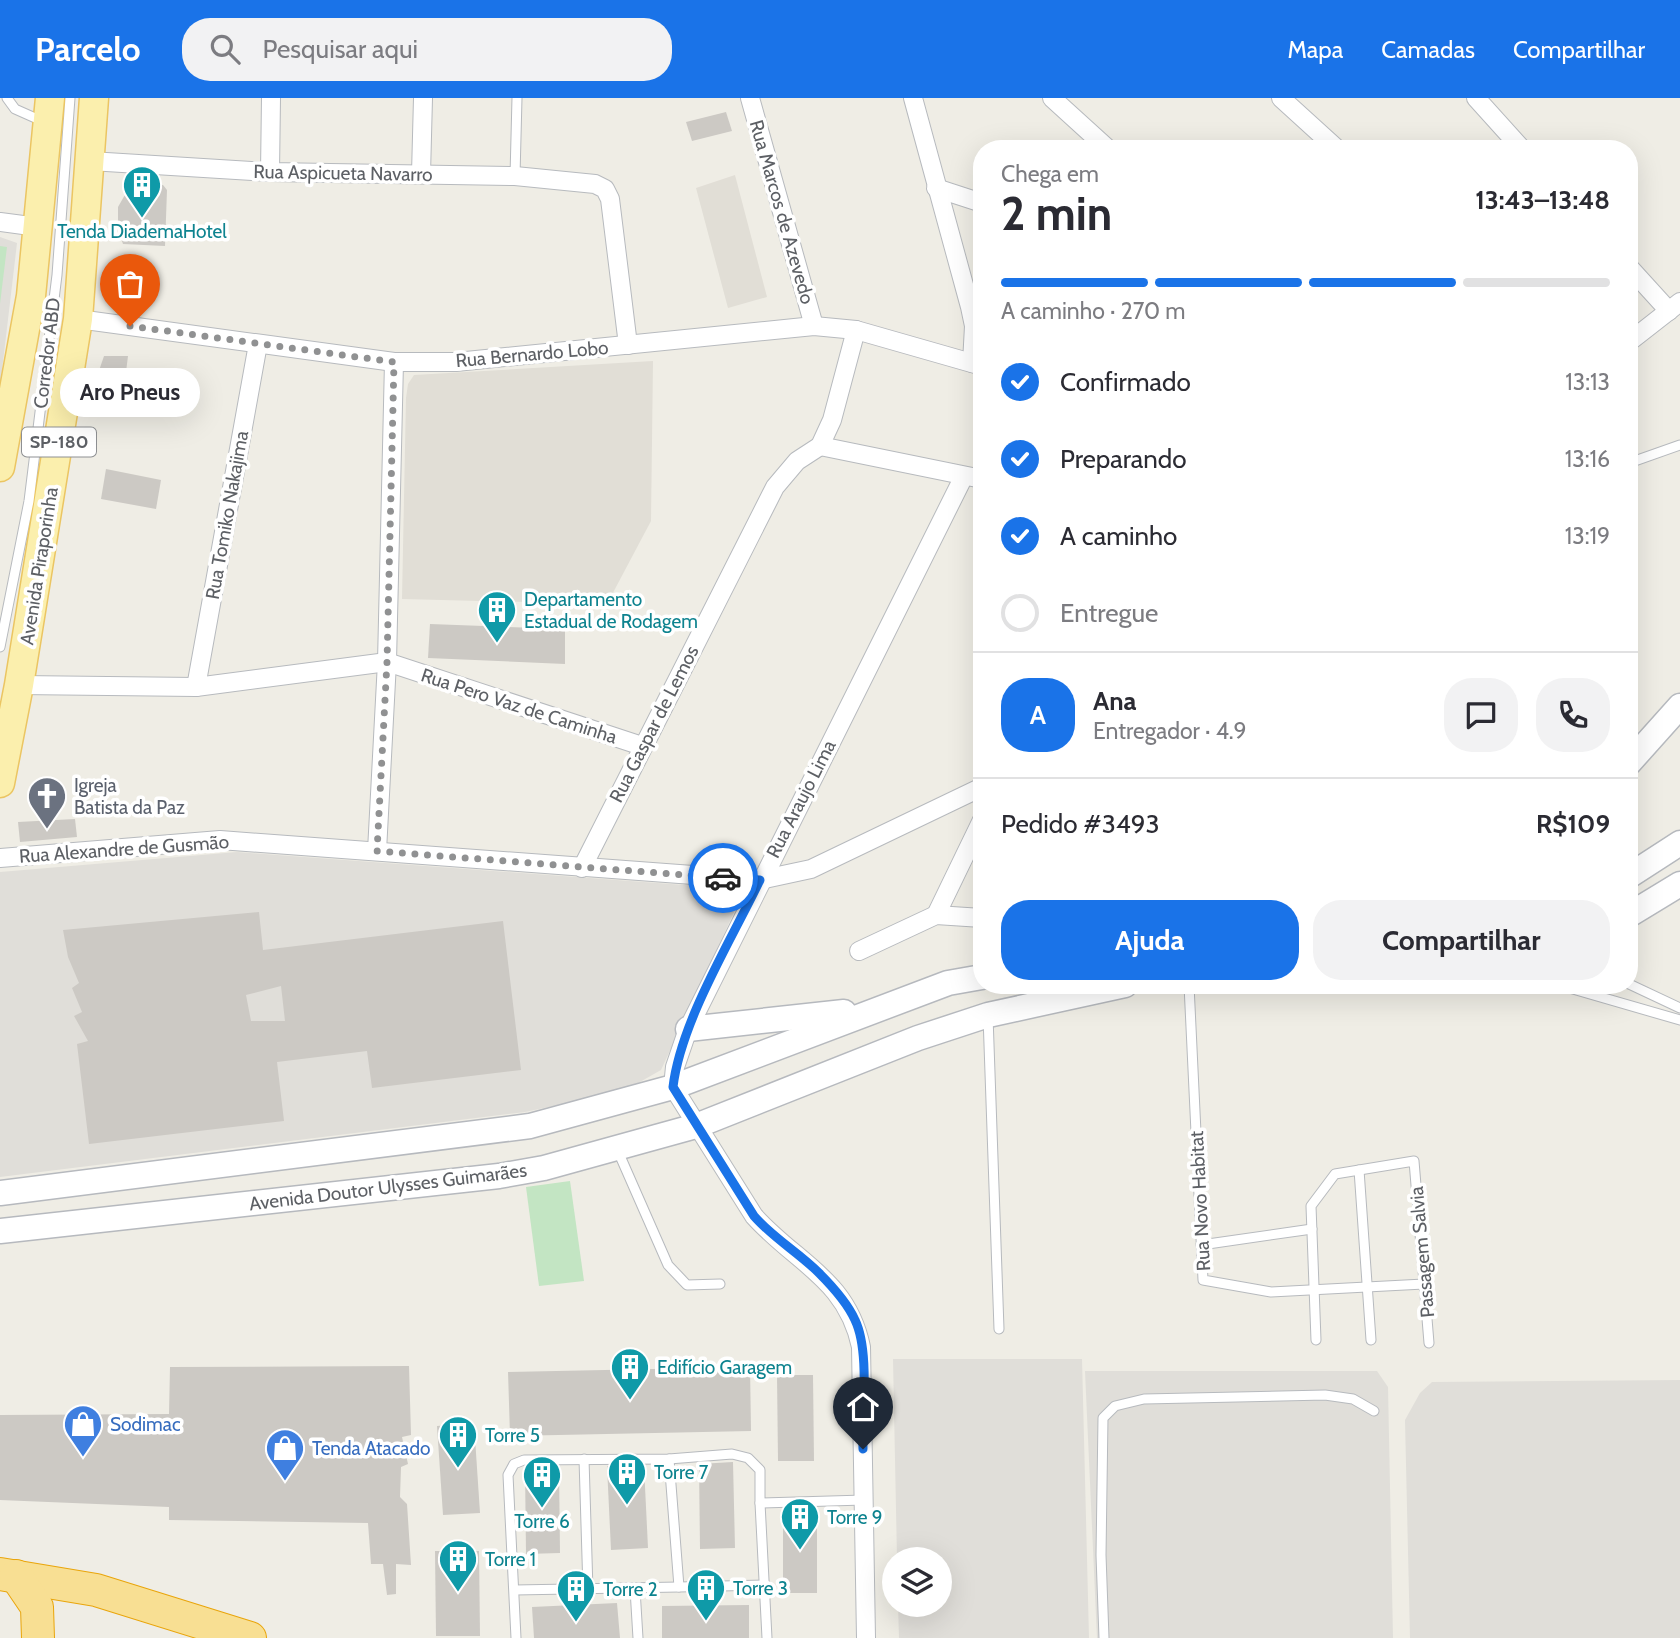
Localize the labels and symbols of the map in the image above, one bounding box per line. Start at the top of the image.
street label: Rua Marcos de Azevedo [745,117,819,307]
street label: Rua Aspicueta Navarro [253,160,433,186]
building icon: Tenda DiademaHotel [121,164,163,219]
place label: Tenda DiademaHotel [57,220,227,243]
pin [100,254,160,326]
street label: Corredor ABD [29,296,65,410]
street label: Rua Bernardo Lobo [455,336,609,372]
callout: Aro Pneus [60,368,200,417]
road number: SP-180 [22,428,96,456]
street label: Rua Tomiko Nakajima [201,429,253,601]
street label: Avenida Piraporinha [15,485,63,647]
place label: Departamento Estadual de Rodagem [524,588,698,633]
building icon: Departamento Estadual de Rodagem [476,589,518,644]
street label: Rua Gaspar de Lemos [605,642,704,806]
street label: Rua Pero Vaz de Caminha [418,663,620,749]
street label: Rua Araujo Lima [761,736,841,862]
place label: Igreja Batista da Paz [74,774,185,819]
church icon: Igreja Batista da Paz [26,775,68,830]
street label: Rua Alexandre de Gusmão [18,830,230,868]
courier [688,843,758,913]
street label: Rua Novo Habitat [1185,1130,1215,1272]
street label: Avenida Doutor Ulysses Guimarães [248,1159,528,1215]
street label: Passagem Salvia [1405,1185,1439,1319]
building icon: Edifício Garagem [609,1346,651,1401]
place label: Edifício Garagem [657,1356,792,1379]
pin [833,1377,893,1449]
shop icon: Sodimac [62,1403,104,1458]
place label: Sodimac [110,1413,181,1436]
building icon: Torre 5 [437,1414,479,1469]
place label: Torre 5 [485,1424,540,1447]
shop icon: Tenda Atacado [264,1427,306,1482]
place label: Tenda Atacado [312,1437,430,1460]
building icon: Torre 7 [606,1451,648,1506]
building icon: Torre 6 [521,1454,563,1509]
place label: Torre 7 [654,1461,709,1484]
building icon: Torre 9 [779,1496,821,1551]
place label: Torre 9 [827,1506,883,1529]
place label: Torre 6 [514,1510,570,1533]
building icon: Torre 1 [437,1538,479,1593]
place label: Torre 1 [485,1548,536,1571]
building icon: Torre 3 [685,1567,727,1622]
building icon: Torre 2 [555,1568,597,1623]
place label: Torre 3 [733,1577,788,1600]
place label: Torre 2 [603,1578,658,1601]

